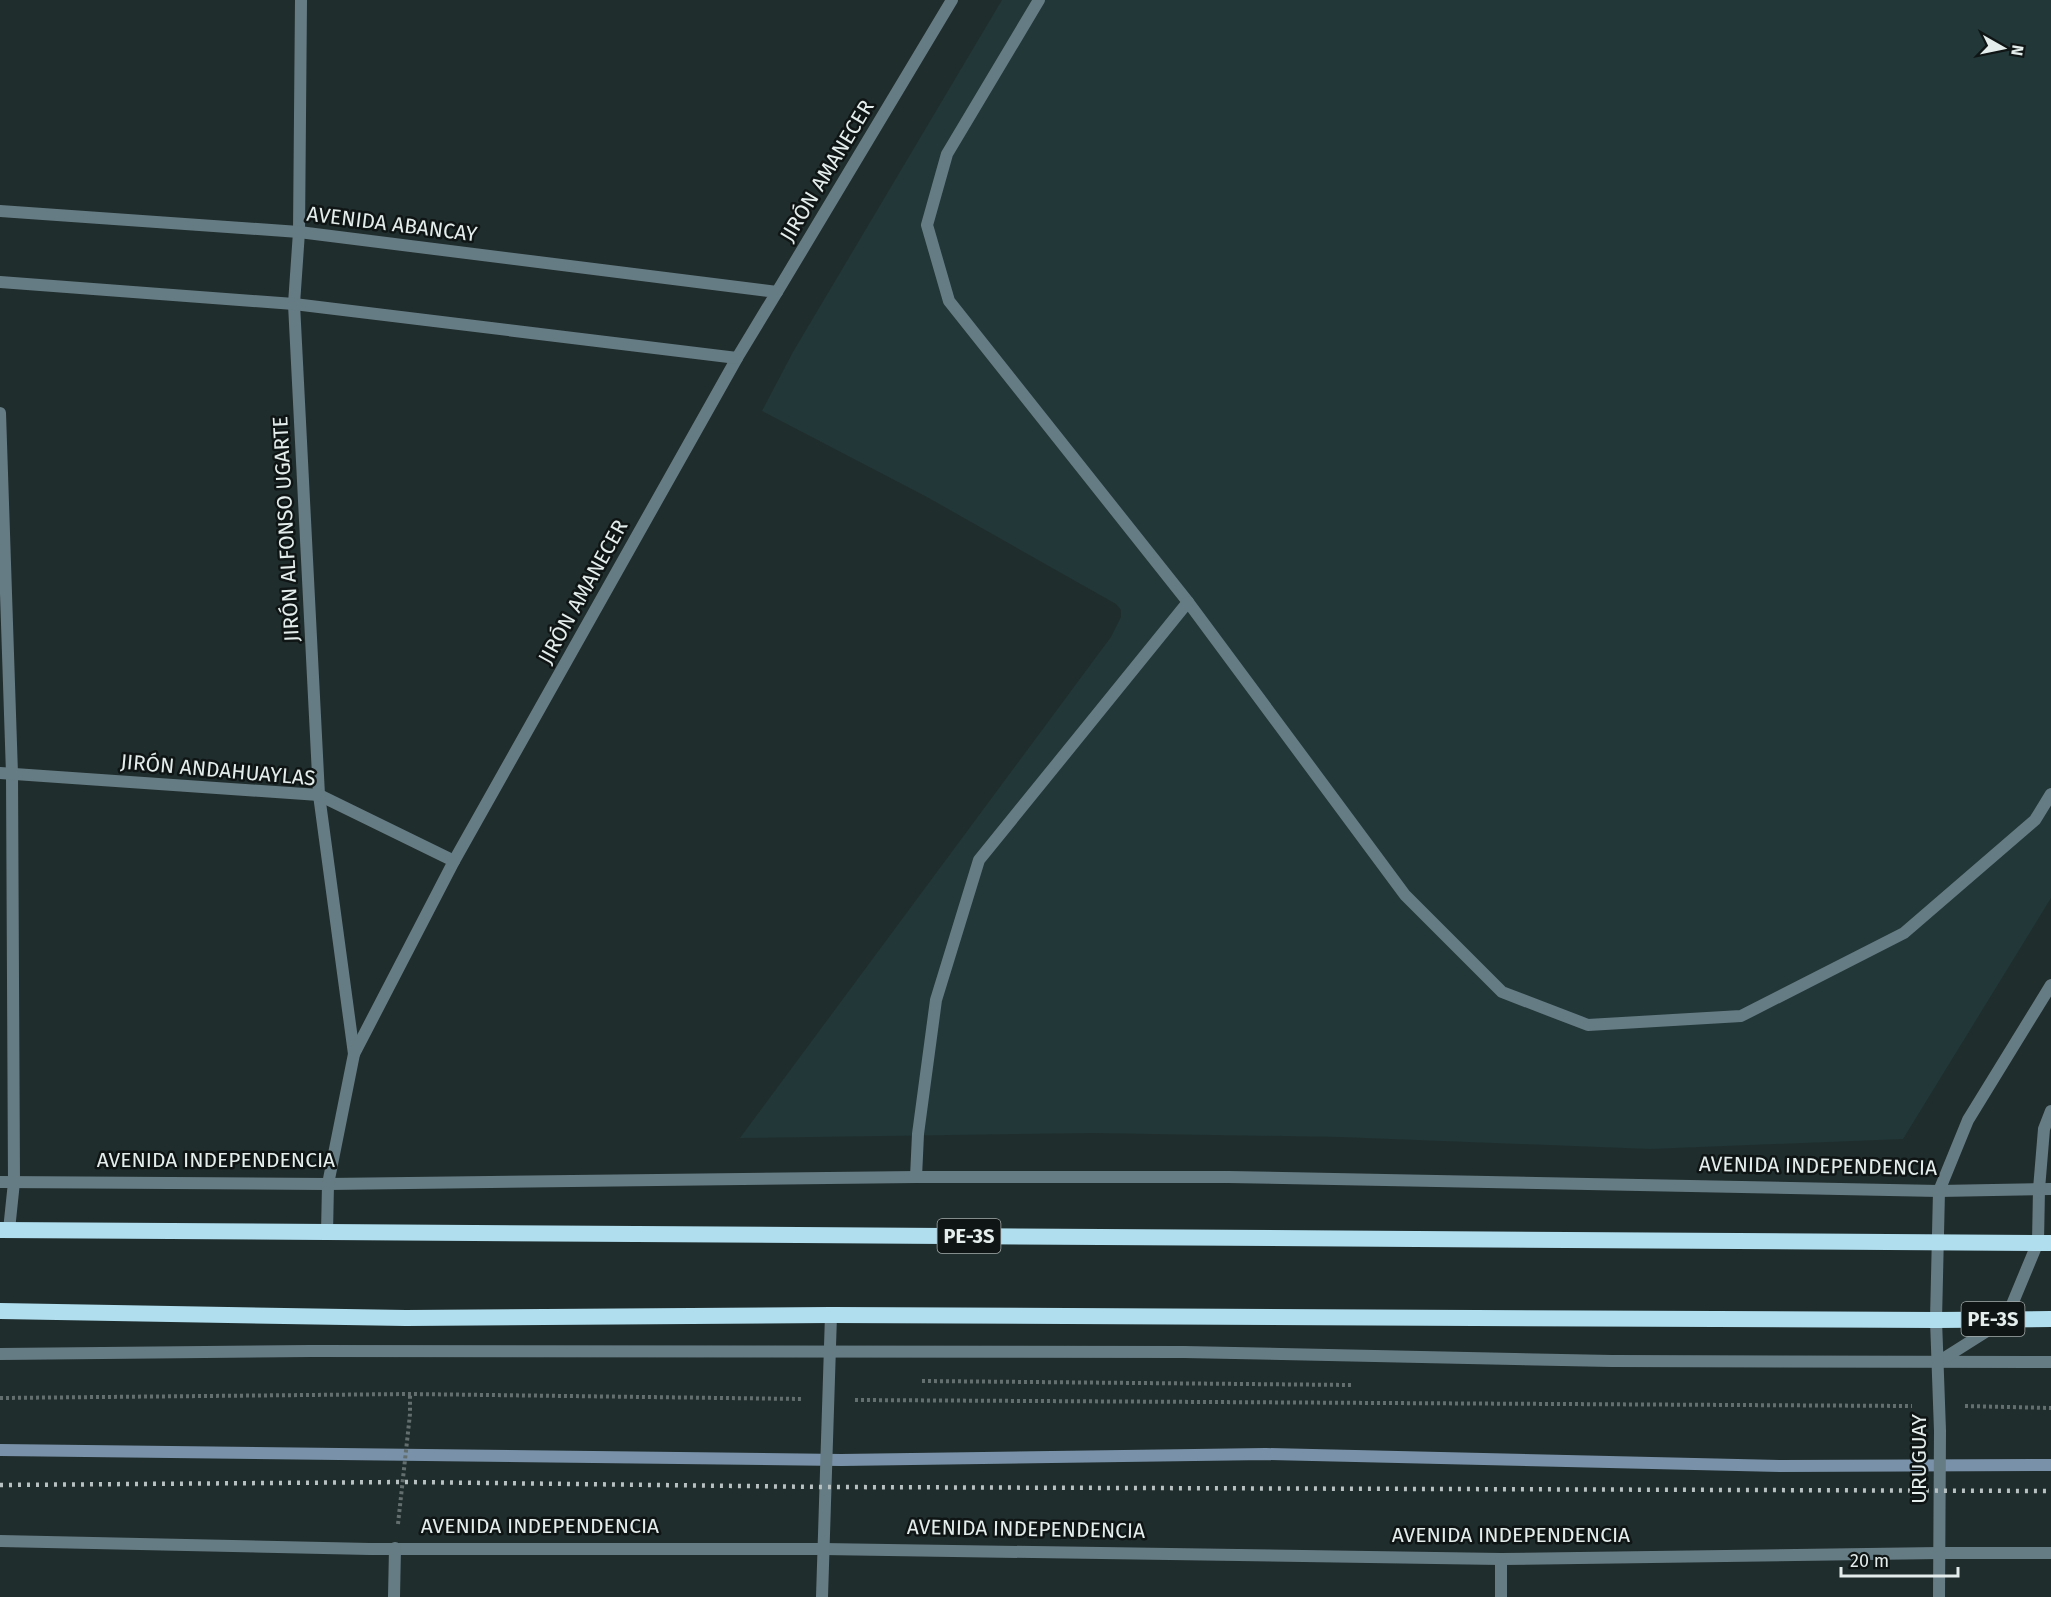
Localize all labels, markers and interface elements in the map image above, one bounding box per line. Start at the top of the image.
north arrow [1973,18,2033,78]
text: N [2007,44,2028,57]
street label: JIRÓN AMANECER [774,95,880,247]
street label: AVENIDA ABANCAY [305,201,479,247]
street label: JIRÓN ALFONSO UGARTE [267,415,305,643]
street label: JIRÓN AMANECER [533,515,634,669]
street label: JIRÓN ANDAHUAYLAS [119,749,317,791]
street label: AVENIDA INDEPENDENCIA [97,1147,335,1173]
street label: AVENIDA INDEPENDENCIA [1699,1151,1937,1181]
road number: PE-3S [938,1219,1000,1253]
road number: PE-3S [1962,1302,2024,1336]
street label: URUGUAY [1906,1414,1932,1504]
street label: AVENIDA INDEPENDENCIA [421,1513,659,1539]
street label: AVENIDA INDEPENDENCIA [907,1514,1145,1544]
street label: AVENIDA INDEPENDENCIA [1392,1522,1630,1548]
scale bar [1841,1540,1958,1578]
text: 20 m [1850,1550,1889,1572]

